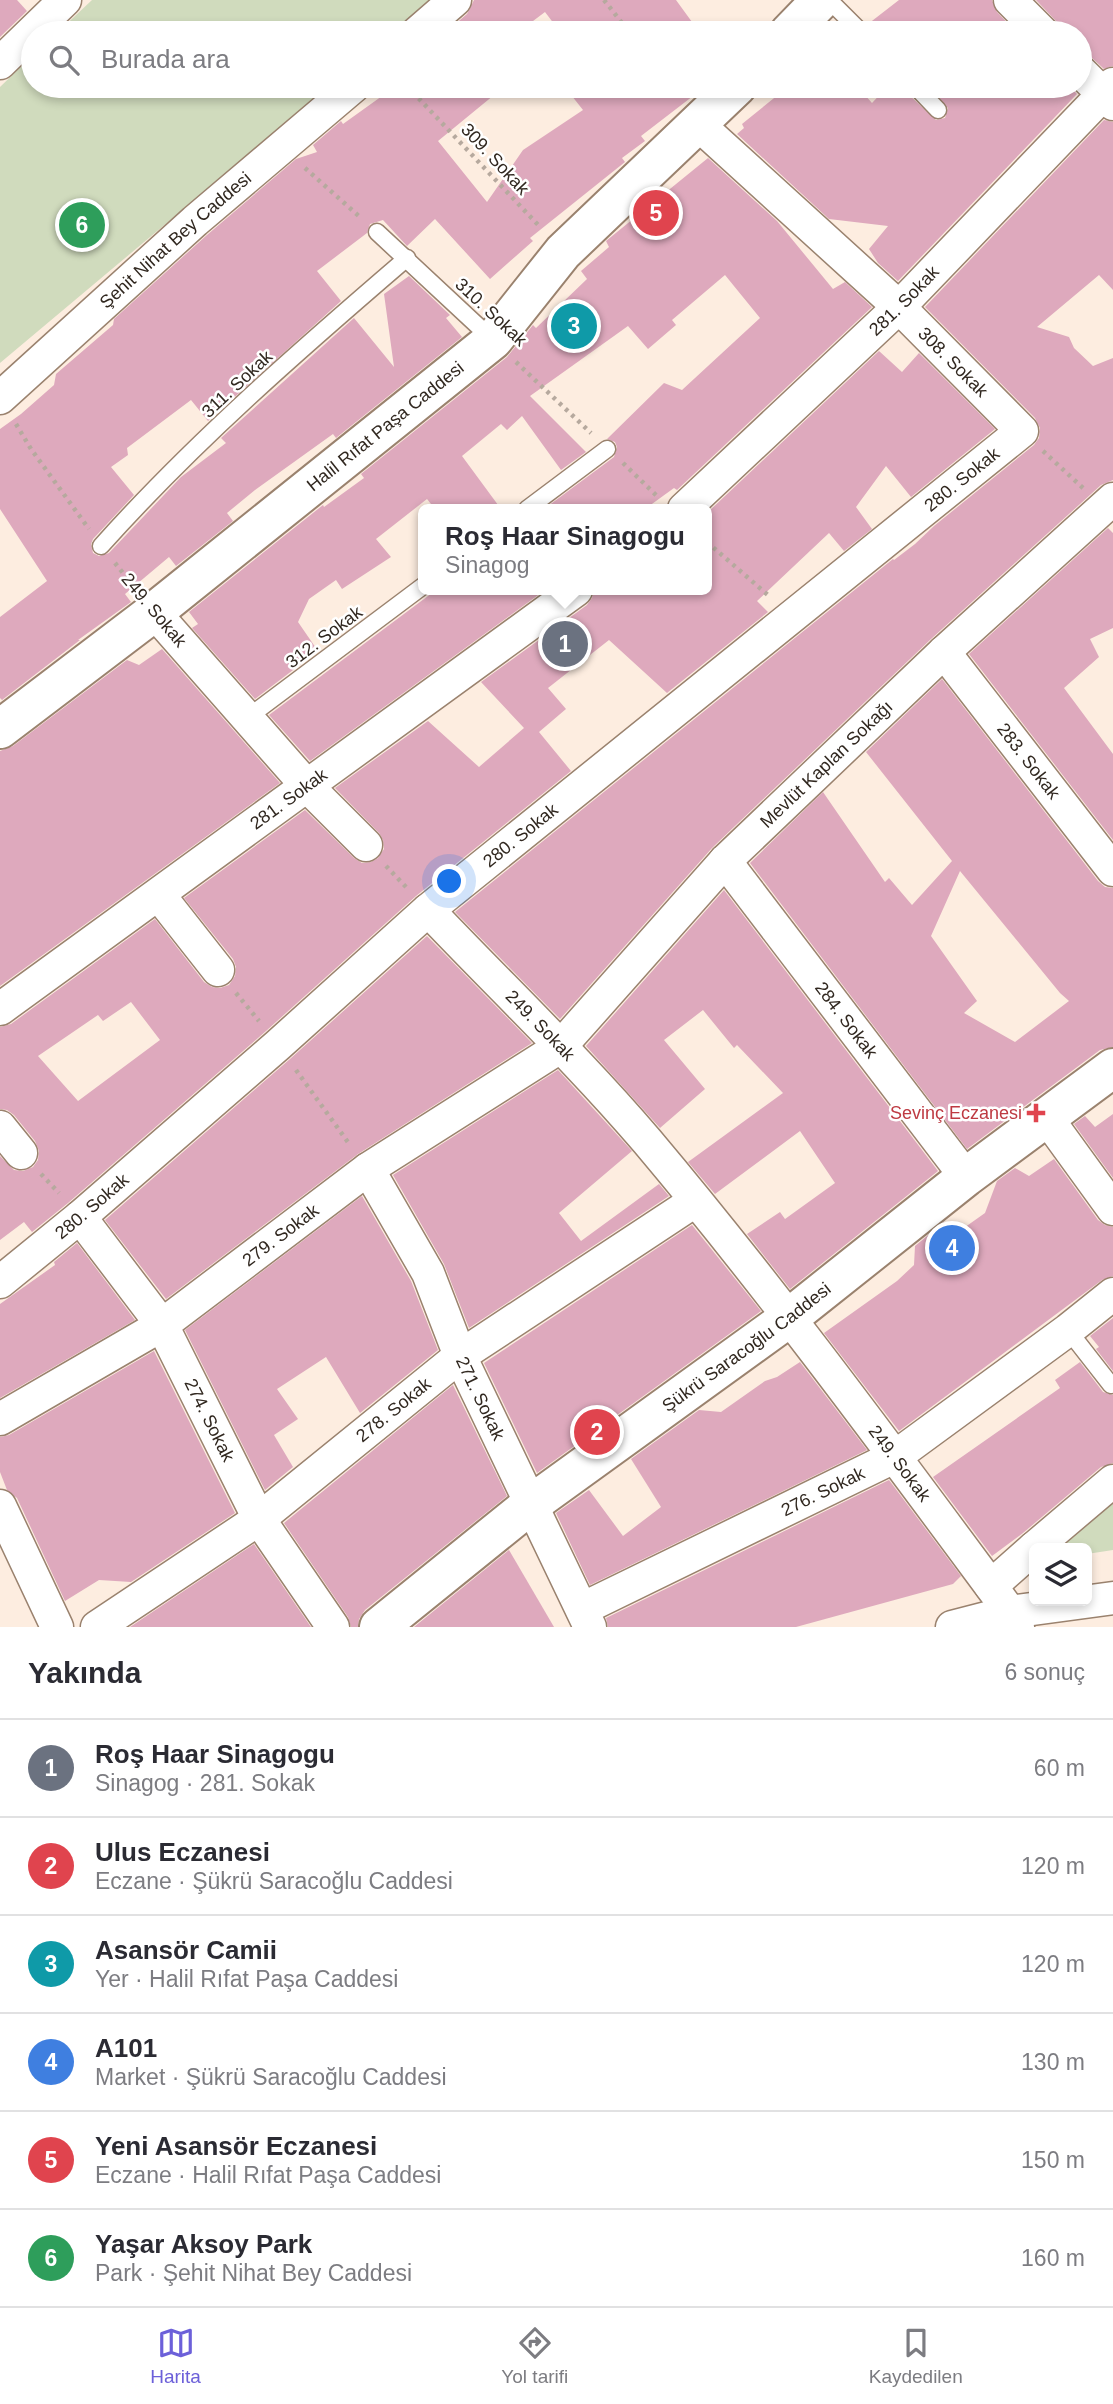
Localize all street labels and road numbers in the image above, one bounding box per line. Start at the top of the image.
street label: 309. Sokak [457,119,534,199]
street label: Şehit Nihat Bey Caddesi [96,168,255,312]
street label: 281. Sokak [865,261,944,340]
street label: 310. Sokak [451,274,531,351]
street label: 308. Sokak [914,323,993,402]
street label: 311. Sokak [198,346,277,422]
street label: Halil Rıfat Paşa Caddesi [303,357,468,495]
street label: 280. Sokak [921,443,1004,516]
street label: 249. Sokak [117,569,191,652]
street label: 312. Sokak [282,601,367,672]
street label: Mevlüt Kaplan Sokağı [756,696,897,832]
street label: 283. Sokak [993,719,1065,804]
street label: 281. Sokak [246,764,332,834]
street label: 280. Sokak [479,799,563,871]
street label: 284. Sokak [811,978,882,1063]
street label: 249. Sokak [502,986,580,1065]
street label: 280. Sokak [51,1169,133,1243]
street label: 279. Sokak [239,1199,323,1270]
street label: Şükrü Saracoğlu Caddesi [658,1279,835,1416]
street label: 271. Sokak [452,1353,509,1444]
street label: 278. Sokak [352,1373,436,1446]
street label: 274. Sokak [180,1375,239,1466]
street label: 249. Sokak [865,1421,935,1506]
street label: 276. Sokak [778,1462,869,1520]

